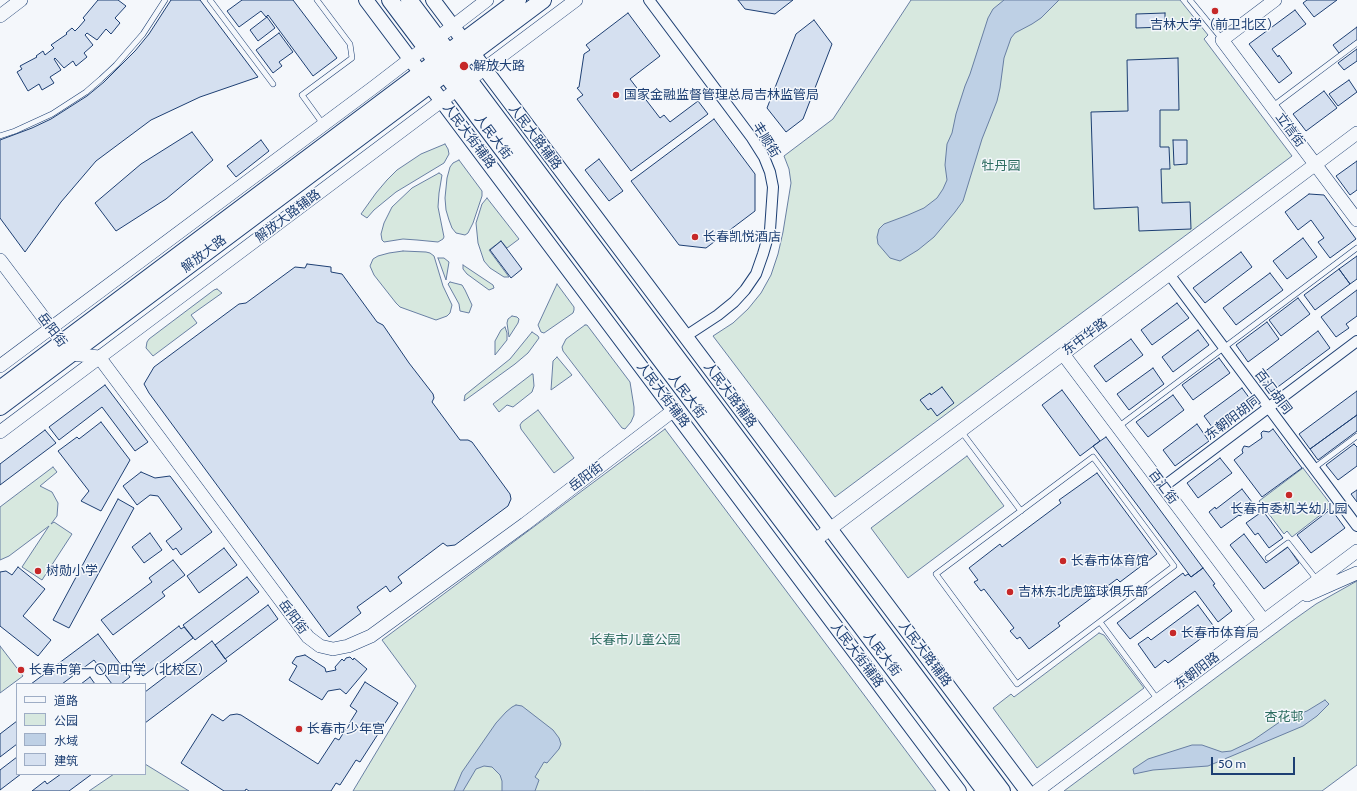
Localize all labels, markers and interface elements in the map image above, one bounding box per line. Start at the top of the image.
marker: 吉林大学（前卫北区） [1210,6,1220,16]
place label: 吉林大学（前卫北区） [1150,17,1280,33]
place label: 解放大路 [473,58,525,74]
marker: 解放大路 [458,60,470,72]
place label: 国家金融监督管理总局吉林监管局 [624,87,819,103]
marker: 国家金融监督管理总局吉林监管局 [611,90,621,100]
street label: 人民大街辅路 [439,100,499,172]
street label: 人民大路辅路 [505,101,565,173]
street label: 立信街 [1272,110,1308,150]
street label: 人民大街 [471,112,515,162]
street label: 丰顺街 [749,119,783,161]
park label: 牡丹园 [982,158,1020,174]
street label: 解放大路辅路 [252,186,324,246]
place label: 长春凯悦酒店 [703,229,781,245]
street label: 解放大路 [179,232,229,276]
marker: 长春凯悦酒店 [690,232,700,242]
street label: 岳阳街 [34,310,70,350]
street label: 东中华路 [1060,315,1110,359]
street label: 人民大街辅路 [633,359,693,431]
street label: 人民大路辅路 [700,359,760,431]
street label: 百汇胡同 [1251,367,1295,417]
street label: 人民大街 [665,371,709,421]
street label: 东朝阳胡同 [1202,392,1264,444]
street label: 岳阳街 [566,459,606,495]
street label: 百汇街 [1145,467,1181,507]
marker: 长春市委机关幼儿园 [1284,490,1294,500]
place label: 长春市委机关幼儿园 [1231,501,1347,517]
place label: 长春市体育馆 [1071,553,1149,569]
marker: 长春市体育馆 [1058,556,1068,566]
place label: 树勋小学 [46,563,98,579]
marker: 树勋小学 [33,566,43,576]
place label: 吉林东北虎篮球俱乐部 [1018,584,1148,600]
marker: 吉林东北虎篮球俱乐部 [1005,587,1015,597]
street label: 岳阳街 [275,597,311,637]
street label: 人民大路辅路 [895,618,955,690]
street label: 人民大街辅路 [827,619,887,691]
place label: 长春市体育局 [1181,625,1259,641]
marker: 长春市体育局 [1168,628,1178,638]
street label: 人民大街 [860,629,904,679]
park label: 长春市儿童公园 [590,632,680,648]
street label: 东朝阳路 [1172,649,1222,693]
place label: 长春市第一〇四中学（北校区） [29,662,211,678]
marker: 长春市第一〇四中学（北校区） [16,665,26,675]
legend [16,683,146,775]
text: 道路 [54,693,78,708]
park label: 杏花邨 [1265,709,1303,725]
text: 公园 [54,713,78,728]
place label: 长春市少年宫 [307,721,385,737]
marker: 长春市少年宫 [294,724,304,734]
text: 水域 [54,733,78,748]
scale bar [1213,749,1297,775]
text: 建筑 [54,753,78,768]
text: 50 m [1218,756,1246,771]

